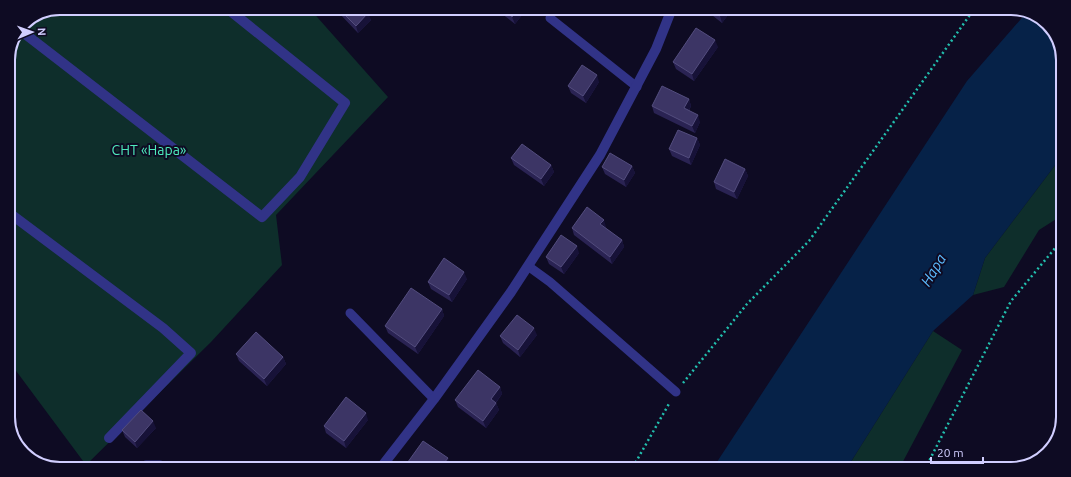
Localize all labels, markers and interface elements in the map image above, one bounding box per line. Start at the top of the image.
north arrow [12,12,52,52]
text: N [36,27,48,36]
park label: СНТ «Нара» [112,142,187,158]
water label: Нара [917,251,949,289]
scale bar [931,439,983,465]
text: 20 m [937,446,964,459]

